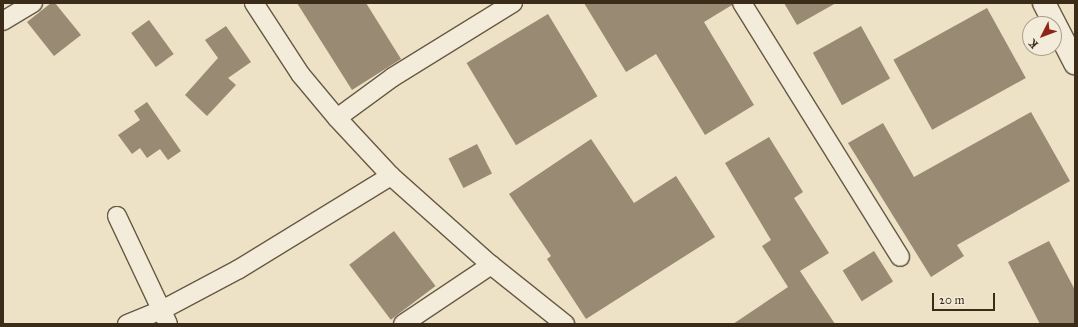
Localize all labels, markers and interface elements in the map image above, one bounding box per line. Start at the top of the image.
north arrow [1022,16,1062,56]
text: K [1026,36,1041,51]
scale bar [934,285,997,311]
text: 20 m [939,293,965,307]

